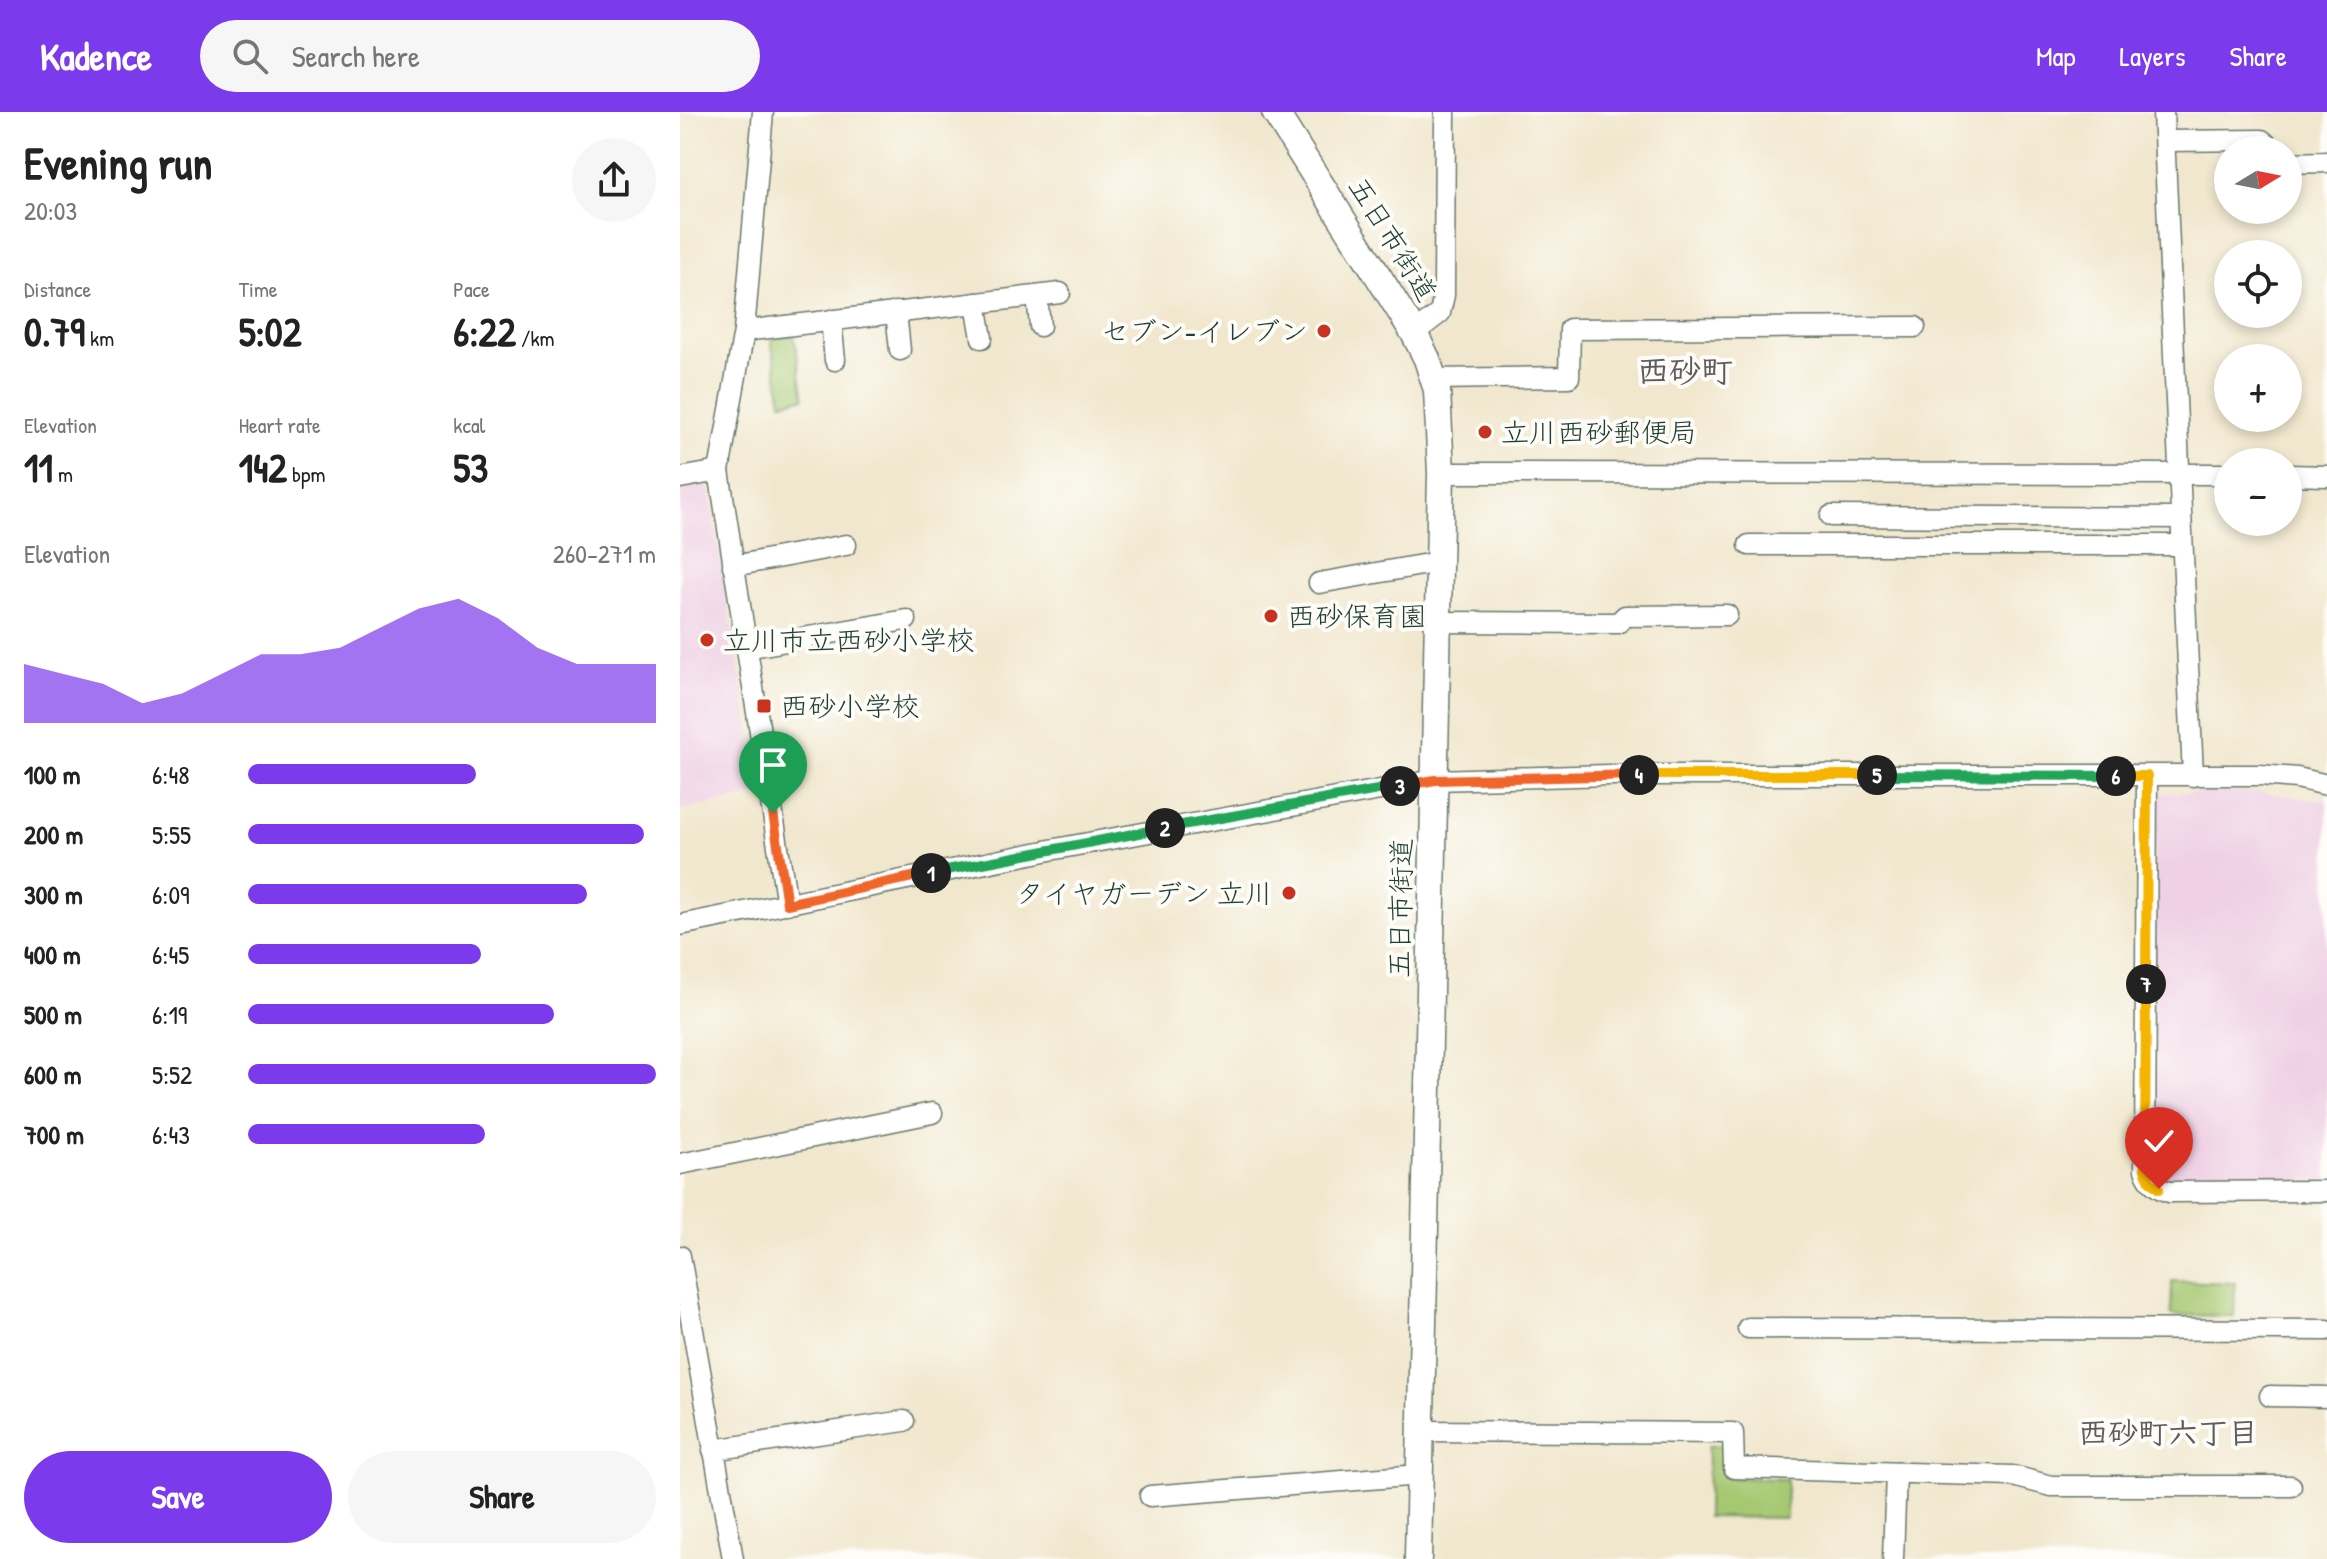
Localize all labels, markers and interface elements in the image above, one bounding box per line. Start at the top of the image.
search box [200,20,760,92]
text: Kadence [40,30,152,82]
icon: search [228,34,272,78]
text: Search here [292,36,420,76]
text: Map [2036,37,2076,75]
text: Layers [2120,37,2185,75]
text: Share [2229,37,2287,75]
text: Evening run [24,133,212,193]
north arrow [2214,136,2302,224]
map controls [2214,136,2302,536]
button: share [572,138,656,222]
street label: 五日市街道 [1340,170,1446,308]
text: 20:03 [24,193,77,228]
button: locate [2214,240,2302,328]
text: Distance [24,274,91,304]
text: Time [239,274,278,304]
text: Pace [453,274,490,304]
text: 0.79 [24,304,85,358]
text: 5:02 [239,304,302,358]
text: 6:22 [453,304,516,358]
place label: セブン-イレブン [1101,312,1308,350]
marker: セブン-イレブン [1315,322,1333,340]
text: km [85,323,114,353]
text: /km [516,323,554,353]
button: + [2214,344,2302,432]
district label: 西砂町 [1637,349,1733,392]
text: Elevation [24,410,97,440]
text: Heart rate [239,410,321,440]
text: kcal [453,410,485,440]
place label: 立川西砂郵便局 [1501,413,1697,451]
marker: 立川西砂郵便局 [1476,423,1494,441]
text: 11 [24,440,53,494]
text: 142 [239,440,287,494]
text: 53 [453,440,488,494]
button: − [2214,448,2302,536]
text: m [53,459,73,489]
text: bpm [287,459,325,489]
text: Elevation [24,536,110,571]
text: 260–271 m [553,536,656,571]
place label: 西砂保育園 [1287,597,1427,635]
marker: 西砂保育園 [1262,607,1280,625]
place label: 立川市立西砂小学校 [723,621,975,659]
marker: 立川市立西砂小学校 [698,631,716,649]
place label: 西砂小学校 [780,687,920,725]
marker: 西砂小学校 [755,697,773,715]
pin [739,731,807,813]
icon: arrive [751,743,795,787]
pin: 4 [1619,755,1659,795]
pin: 5 [1857,755,1897,795]
pin: 6 [2096,756,2136,796]
text: 100 m [24,757,80,792]
text: 6:48 [152,757,189,792]
text: 4 [1635,760,1643,790]
text: 5 [1872,760,1882,790]
text: 6 [2112,761,2120,791]
pin: 3 [1380,766,1420,806]
text: 3 [1395,771,1405,801]
pin: 2 [1145,808,1185,848]
text: 2 [1160,813,1170,843]
text: 200 m [24,817,83,852]
text: 5:55 [152,817,191,852]
street label: 五日市街道 [1380,838,1420,978]
pin: 1 [911,853,951,893]
text: 1 [927,858,935,888]
place label: タイヤガーデン 立川 [1016,874,1273,912]
text: 300 m [24,877,83,912]
text: 6:09 [152,877,190,912]
marker: タイヤガーデン 立川 [1280,884,1298,902]
text: 400 m [24,937,81,972]
text: 6:45 [152,937,189,972]
pin: 7 [2126,964,2166,1004]
text: 7 [2141,969,2151,999]
text: 500 m [24,997,82,1032]
text: 6:19 [152,997,187,1032]
text: 600 m [24,1057,81,1092]
text: 5:52 [152,1057,192,1092]
pin [2125,1107,2193,1189]
text: 700 m [24,1117,84,1152]
text: 6:43 [152,1117,190,1152]
icon: check [2137,1119,2181,1163]
district label: 西砂町六丁目 [2078,1412,2258,1452]
button: Save [24,1451,332,1543]
button: Share [348,1451,656,1543]

